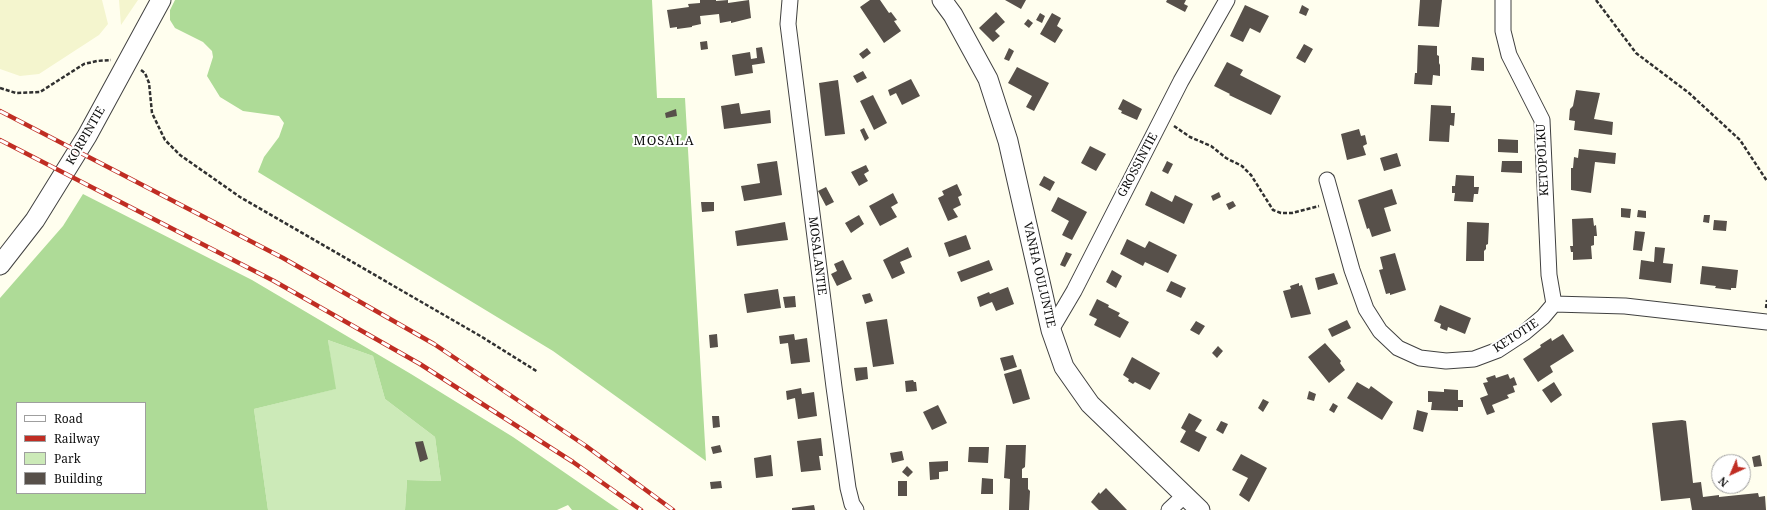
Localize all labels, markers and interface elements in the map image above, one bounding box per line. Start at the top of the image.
street label: KORPINTIE [64,104,108,168]
street label: KETOPOLKU [1534,123,1552,197]
street label: GROSSINTIE [1115,130,1161,200]
district label: MOSALA [633,133,695,149]
street label: MOSALANTIE [805,216,829,296]
street label: VANHA OULUNTIE [1020,221,1058,329]
street label: KETOTIE [1491,316,1541,356]
legend [16,402,146,494]
text: Road [54,410,83,427]
text: Railway [54,430,100,447]
text: Park [54,450,81,467]
north arrow [1711,454,1751,494]
text: Building [54,470,102,487]
text: N [1715,474,1731,491]

